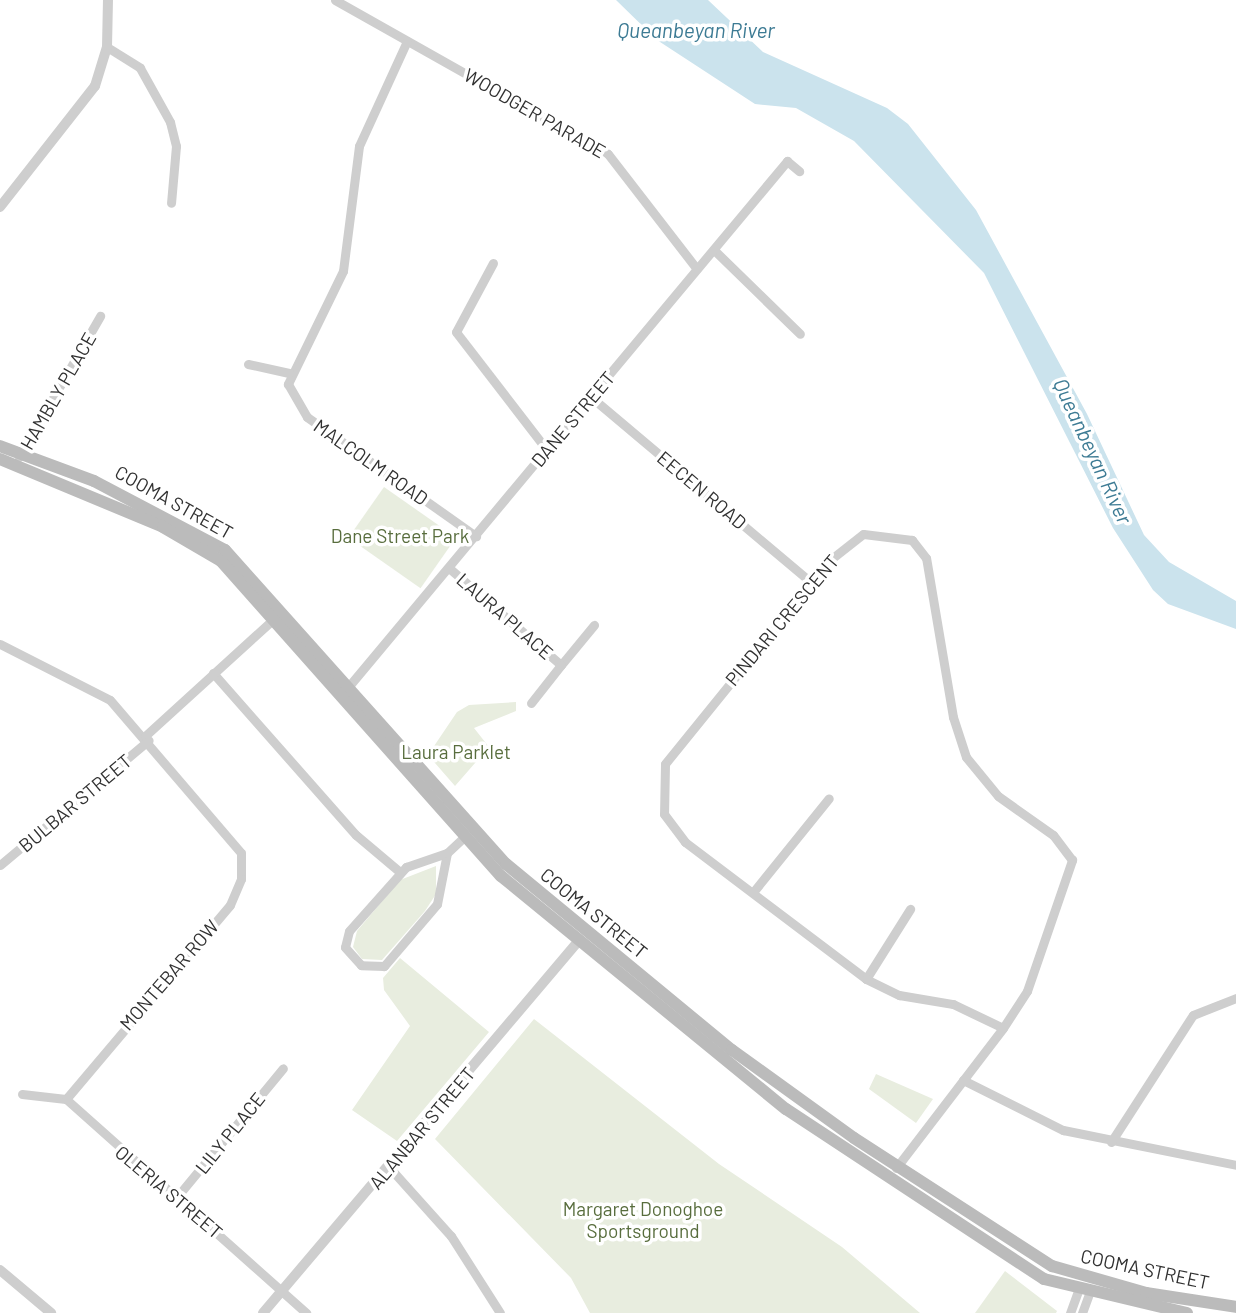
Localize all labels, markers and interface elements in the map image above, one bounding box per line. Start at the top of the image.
water label: Queanbeyan River [617,17,775,43]
street label: WOODGER PARADE [460,63,610,163]
street label: HAMBLY PLACE [15,328,101,454]
street label: DANE STREET [526,367,620,471]
water label: Queanbeyan River [1048,374,1138,528]
street label: MALCOLM ROAD [310,414,432,510]
street label: EECEN ROAD [653,446,751,534]
street label: COOMA STREET [111,460,237,544]
park label: Dane Street Park [331,525,469,547]
street label: PINDARI CRESCENT [720,550,844,690]
street label: LAURA PLACE [452,568,558,664]
park label: Laura Parklet [401,741,511,763]
street label: BULBAR STREET [14,749,136,857]
street label: COOMA STREET [536,863,652,963]
street label: MONTEBAR ROW [115,915,223,1035]
street label: ALANBAR STREET [364,1062,480,1194]
street label: LILY PLACE [190,1088,270,1178]
street label: OLERIA STREET [111,1141,227,1243]
park label: Margaret Donoghoe Sportsground [563,1198,723,1242]
street label: COOMA STREET [1079,1244,1211,1294]

